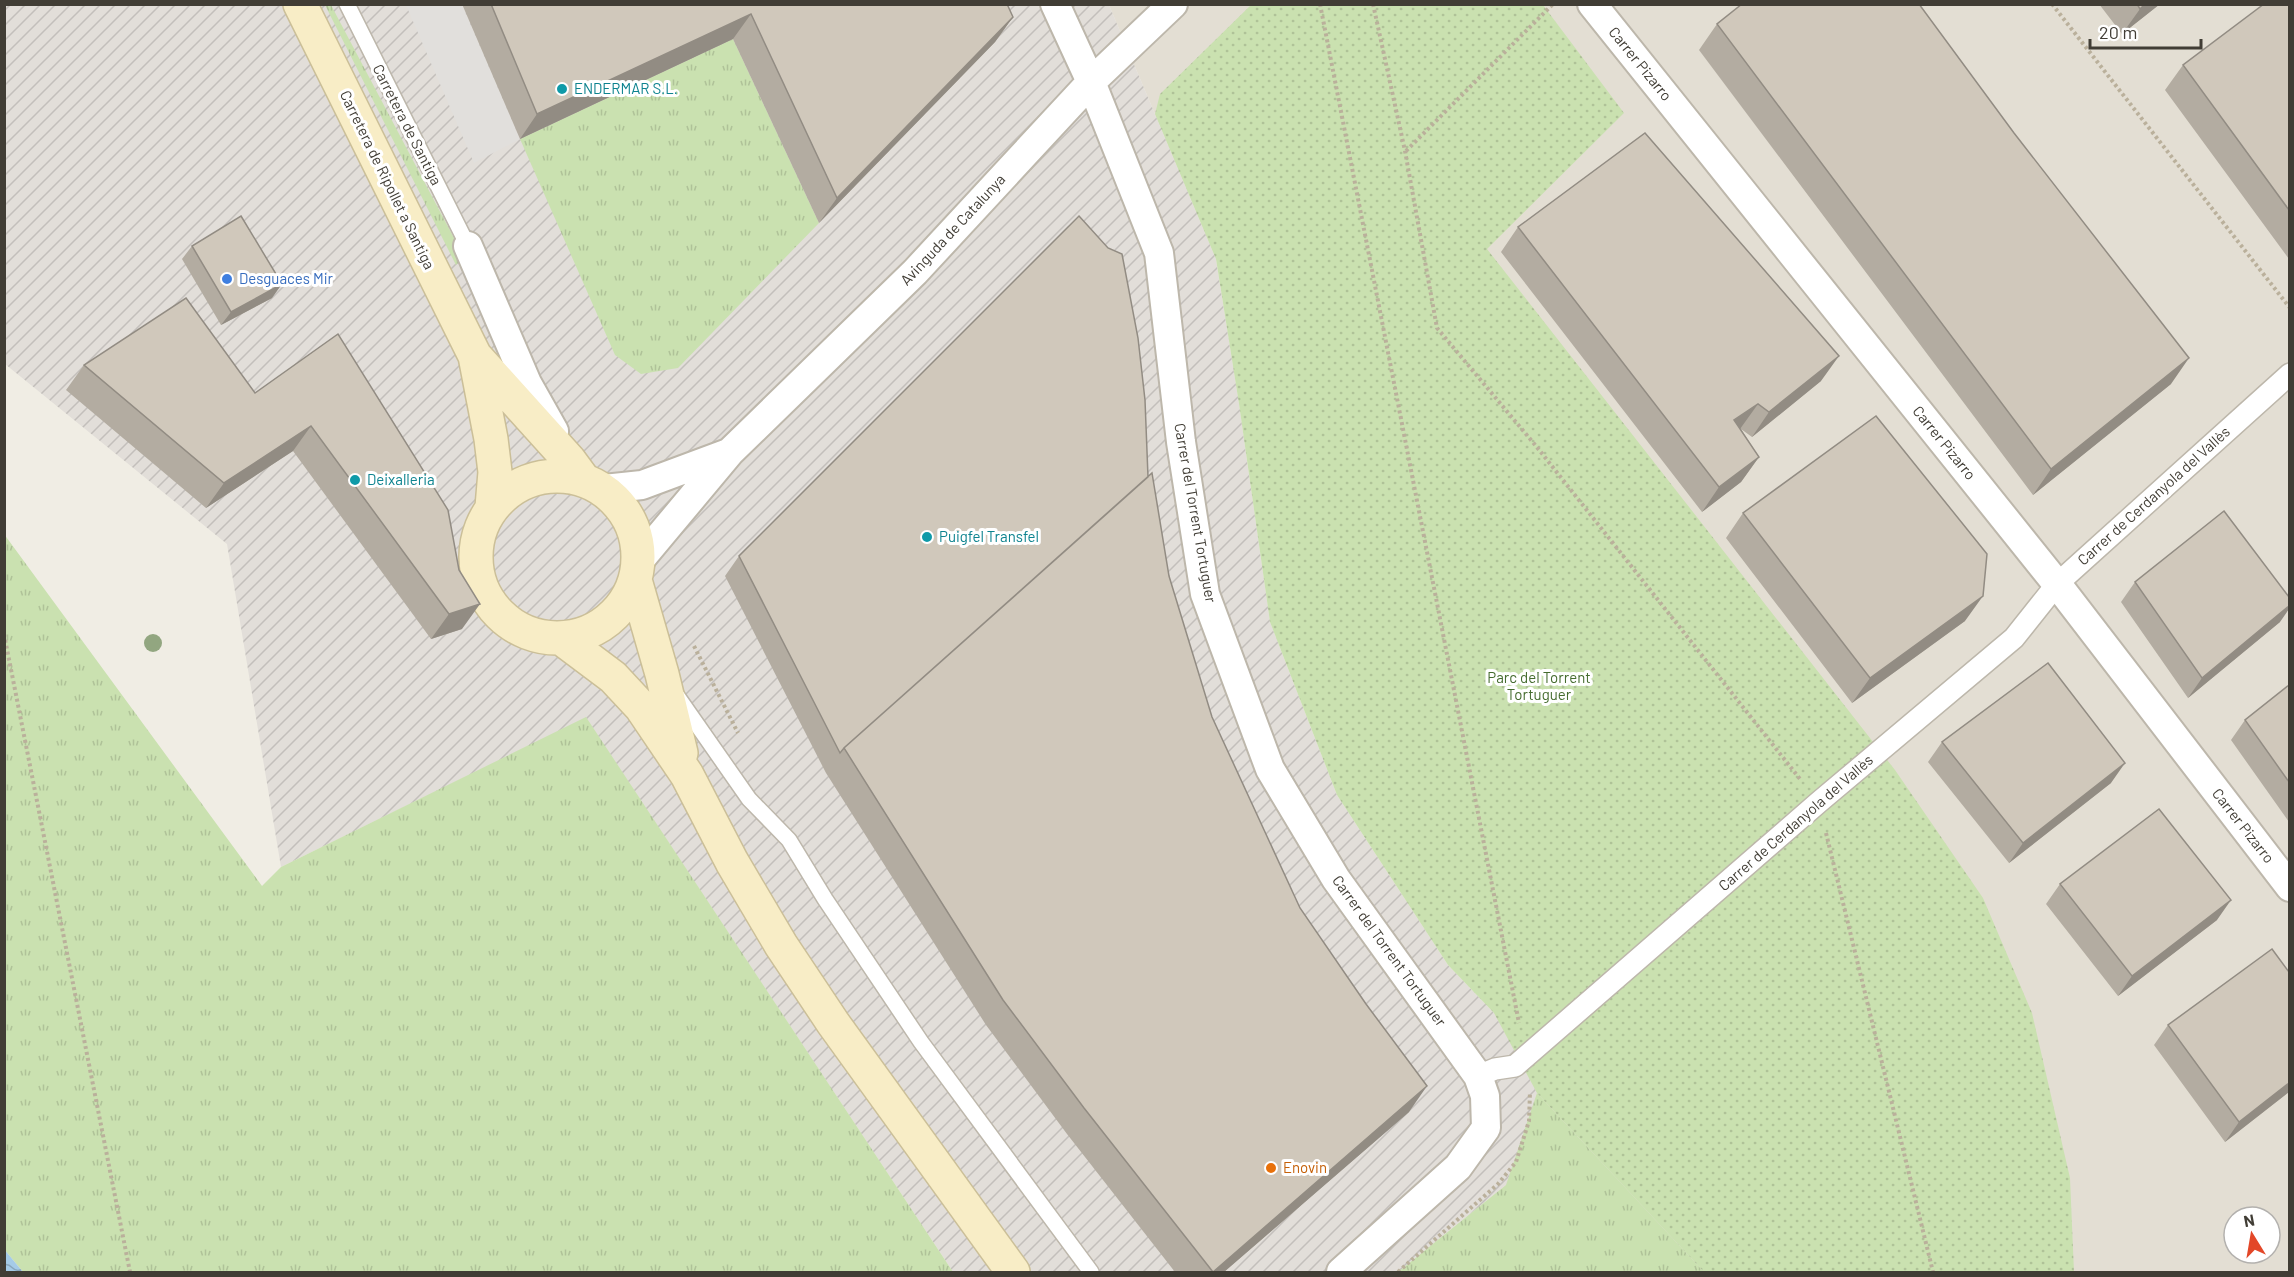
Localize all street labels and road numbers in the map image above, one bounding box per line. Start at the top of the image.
street label: Carrer Pizarro [1605,23,1676,104]
street label: Carretera de Santiga [370,61,446,188]
street label: Carretera de Ripollet a Santiga [337,87,439,272]
street label: Avinguda de Catalunya [896,170,1008,289]
street label: Carrer Pizarro [1909,402,1980,483]
street label: Carrer del Torrent Tortuguer [1171,422,1221,605]
street label: Carrer de Cerdanyola del Vallès [2073,422,2233,568]
street label: Carrer de Cerdanyola del Vallès [1714,750,1876,894]
street label: Carrer Pizarro [2209,784,2279,866]
street label: Carrer del Torrent Tortuguer [1329,872,1451,1030]

